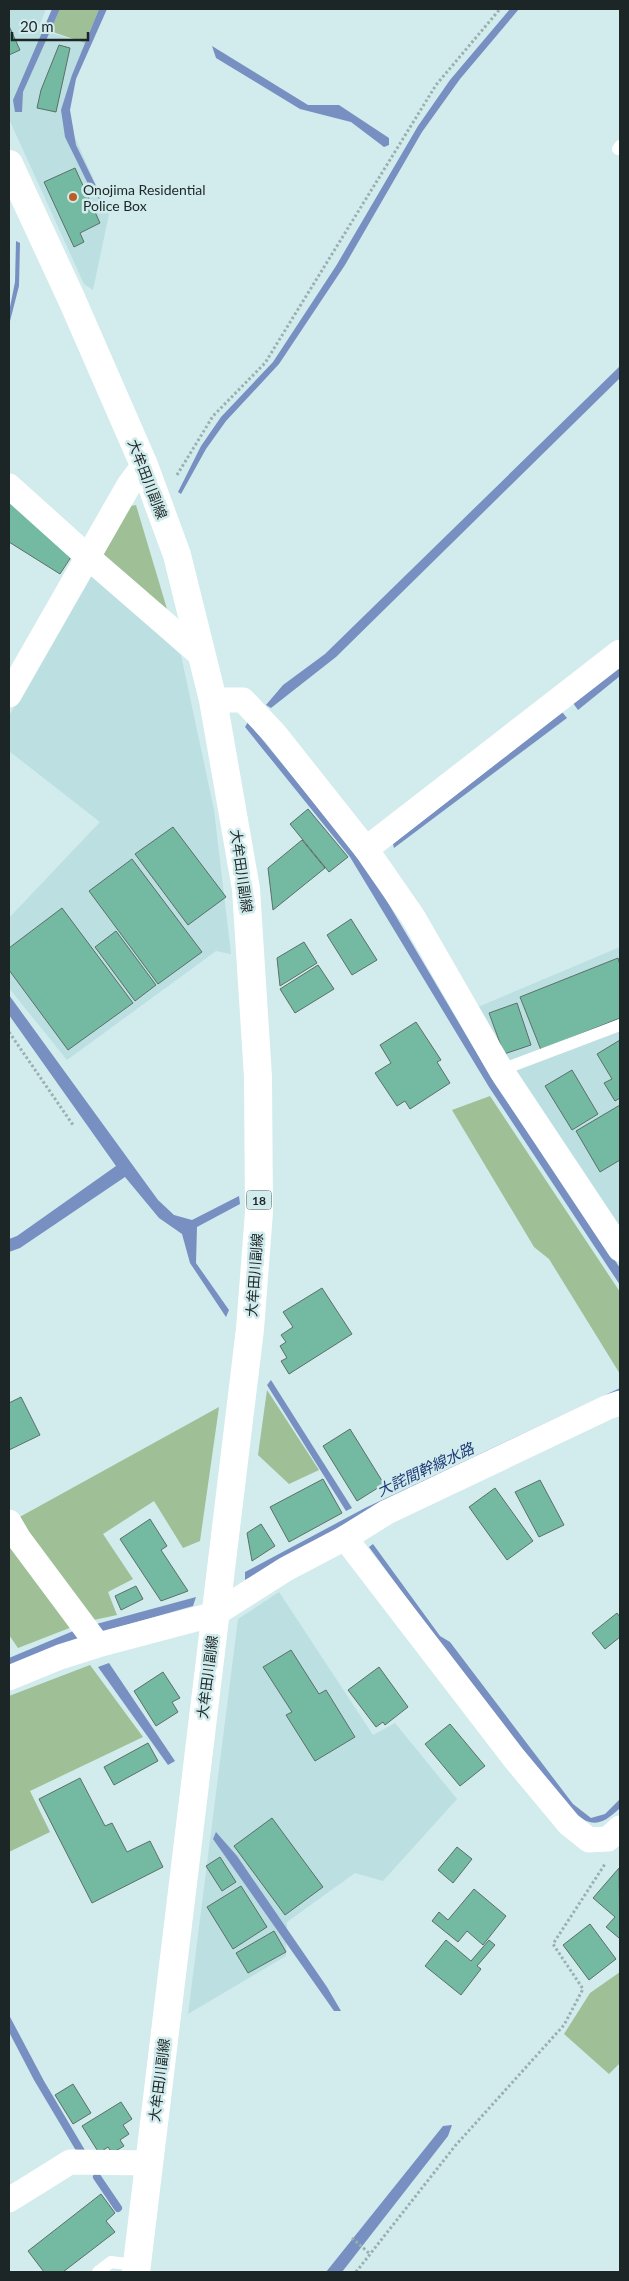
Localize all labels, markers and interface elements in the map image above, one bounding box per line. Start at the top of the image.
scale bar [12,10,89,42]
text: 20 m [20,17,54,35]
place label: Onojima Residential Police Box [83,181,206,214]
marker: Onojima Residential Police Box [67,191,79,203]
street label: 大牟田川副線 [125,437,171,521]
street label: 大牟田川副線 [228,828,256,914]
road number: 18 [246,1190,272,1210]
street label: 大牟田川副線 [243,1233,265,1317]
water label: 大詫間幹線水路 [374,1438,478,1499]
street label: 大牟田川副線 [193,1634,221,1720]
street label: 大牟田川副線 [145,2037,173,2123]

